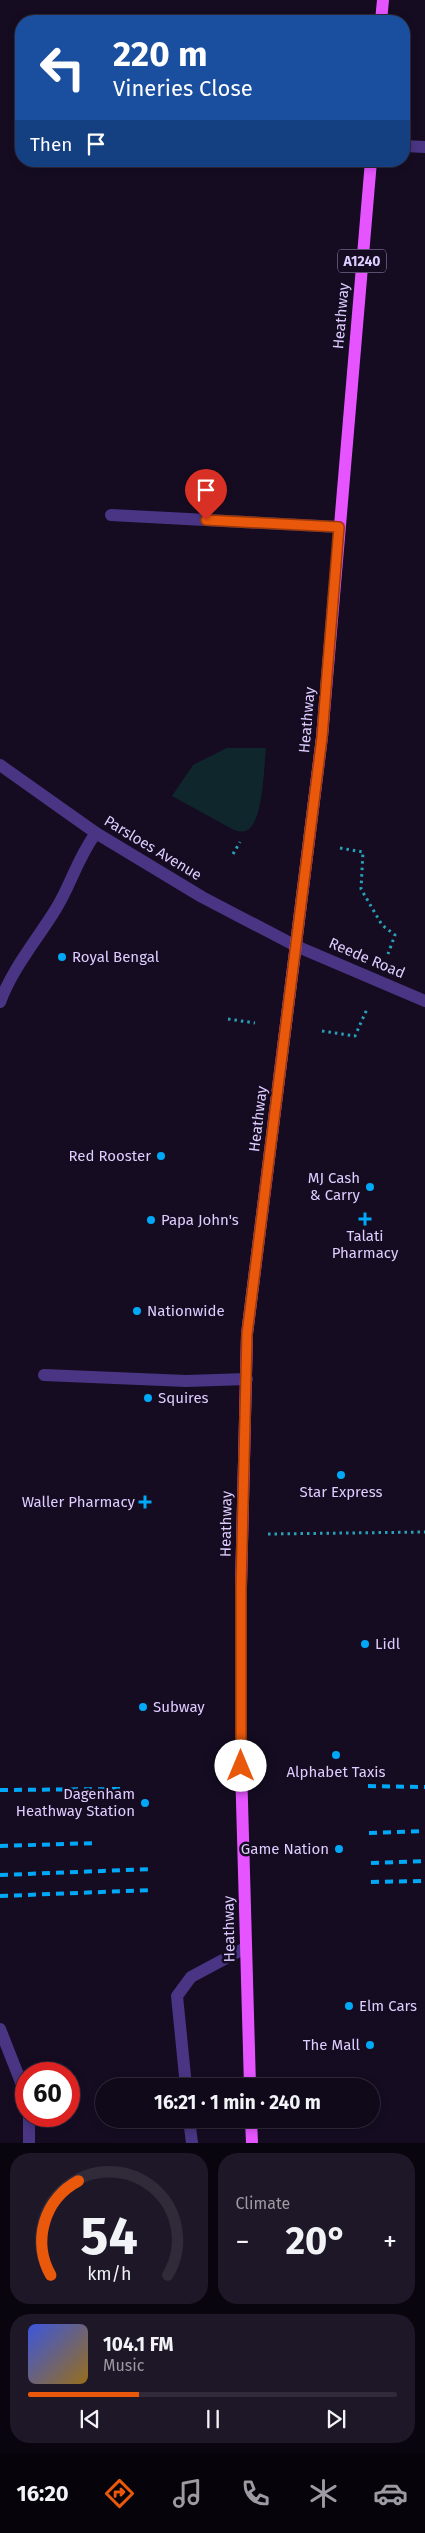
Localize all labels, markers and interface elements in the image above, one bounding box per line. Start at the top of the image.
text: 220 m [113,33,208,75]
icon: left [30,35,95,100]
text: Vineries Close [113,75,253,102]
icon: arrive [82,130,110,158]
text: Then [30,133,72,156]
road number: A1240 [338,250,386,272]
street label: Heathway [329,281,353,350]
pin [185,469,227,520]
icon: arrive [192,476,220,504]
street label: Heathway [295,685,319,754]
street label: Parsloes Avenue [101,812,205,884]
street label: Reede Road [326,934,408,982]
place label: Royal Bengal [72,948,160,966]
marker: Royal Bengal [56,951,68,963]
street label: Heathway [245,1084,271,1153]
place label: Red Rooster [68,1147,151,1165]
marker: Red Rooster [155,1150,167,1162]
place label: MJ Cash & Carry [308,1169,361,1204]
marker: MJ Cash & Carry [364,1181,376,1193]
place label: Papa John's [161,1211,239,1229]
marker: Talati Pharmacy [359,1213,371,1225]
marker: Papa John's [145,1214,157,1226]
place label: Talati Pharmacy [332,1227,399,1262]
place label: Nationwide [147,1302,225,1320]
marker: Nationwide [131,1305,143,1317]
place label: Squires [158,1389,209,1407]
marker: Squires [142,1392,154,1404]
marker: Star Express [335,1469,347,1481]
place label: Star Express [300,1483,383,1501]
street label: Heathway [216,1490,236,1557]
place label: Waller Pharmacy [22,1493,136,1511]
marker: Waller Pharmacy [139,1496,151,1508]
place label: Lidl [375,1635,401,1653]
marker: Lidl [359,1638,371,1650]
place label: Subway [153,1698,205,1716]
marker: Subway [137,1701,149,1713]
position arrow [214,1739,266,1791]
marker: Alphabet Taxis [330,1749,342,1761]
place label: Alphabet Taxis [286,1763,386,1781]
place label: Dagenham Heathway Station [16,1785,135,1820]
marker: Dagenham Heathway Station [139,1797,151,1809]
place label: Game Nation [241,1840,329,1858]
marker: Game Nation [333,1843,345,1855]
street label: Heathway [219,1895,239,1962]
place label: Elm Cars [359,1997,417,2015]
marker: Elm Cars [343,2000,355,2012]
place label: The Mall [303,2036,361,2054]
marker: The Mall [364,2039,376,2051]
speed limit sign: 60 [15,2062,80,2127]
text: 16:21 · 1 min · 240 m [154,2091,321,2114]
text: Climate [236,2194,290,2213]
text: 54 [80,2205,137,2268]
text: 20° [285,2218,347,2264]
text: − [236,2225,250,2258]
text: + [383,2225,397,2258]
text: km/h [87,2263,131,2285]
text: 104.1 FM [103,2333,173,2356]
text: Music [103,2356,144,2375]
icon: previous [76,2405,104,2433]
icon: pause [199,2405,227,2433]
icon: next [322,2405,350,2433]
icon: directions [102,2476,137,2511]
icon: music [170,2476,205,2511]
icon: phone [238,2476,273,2511]
icon: climate [306,2476,341,2511]
icon: car [373,2476,408,2511]
text: 16:20 [16,2480,69,2507]

